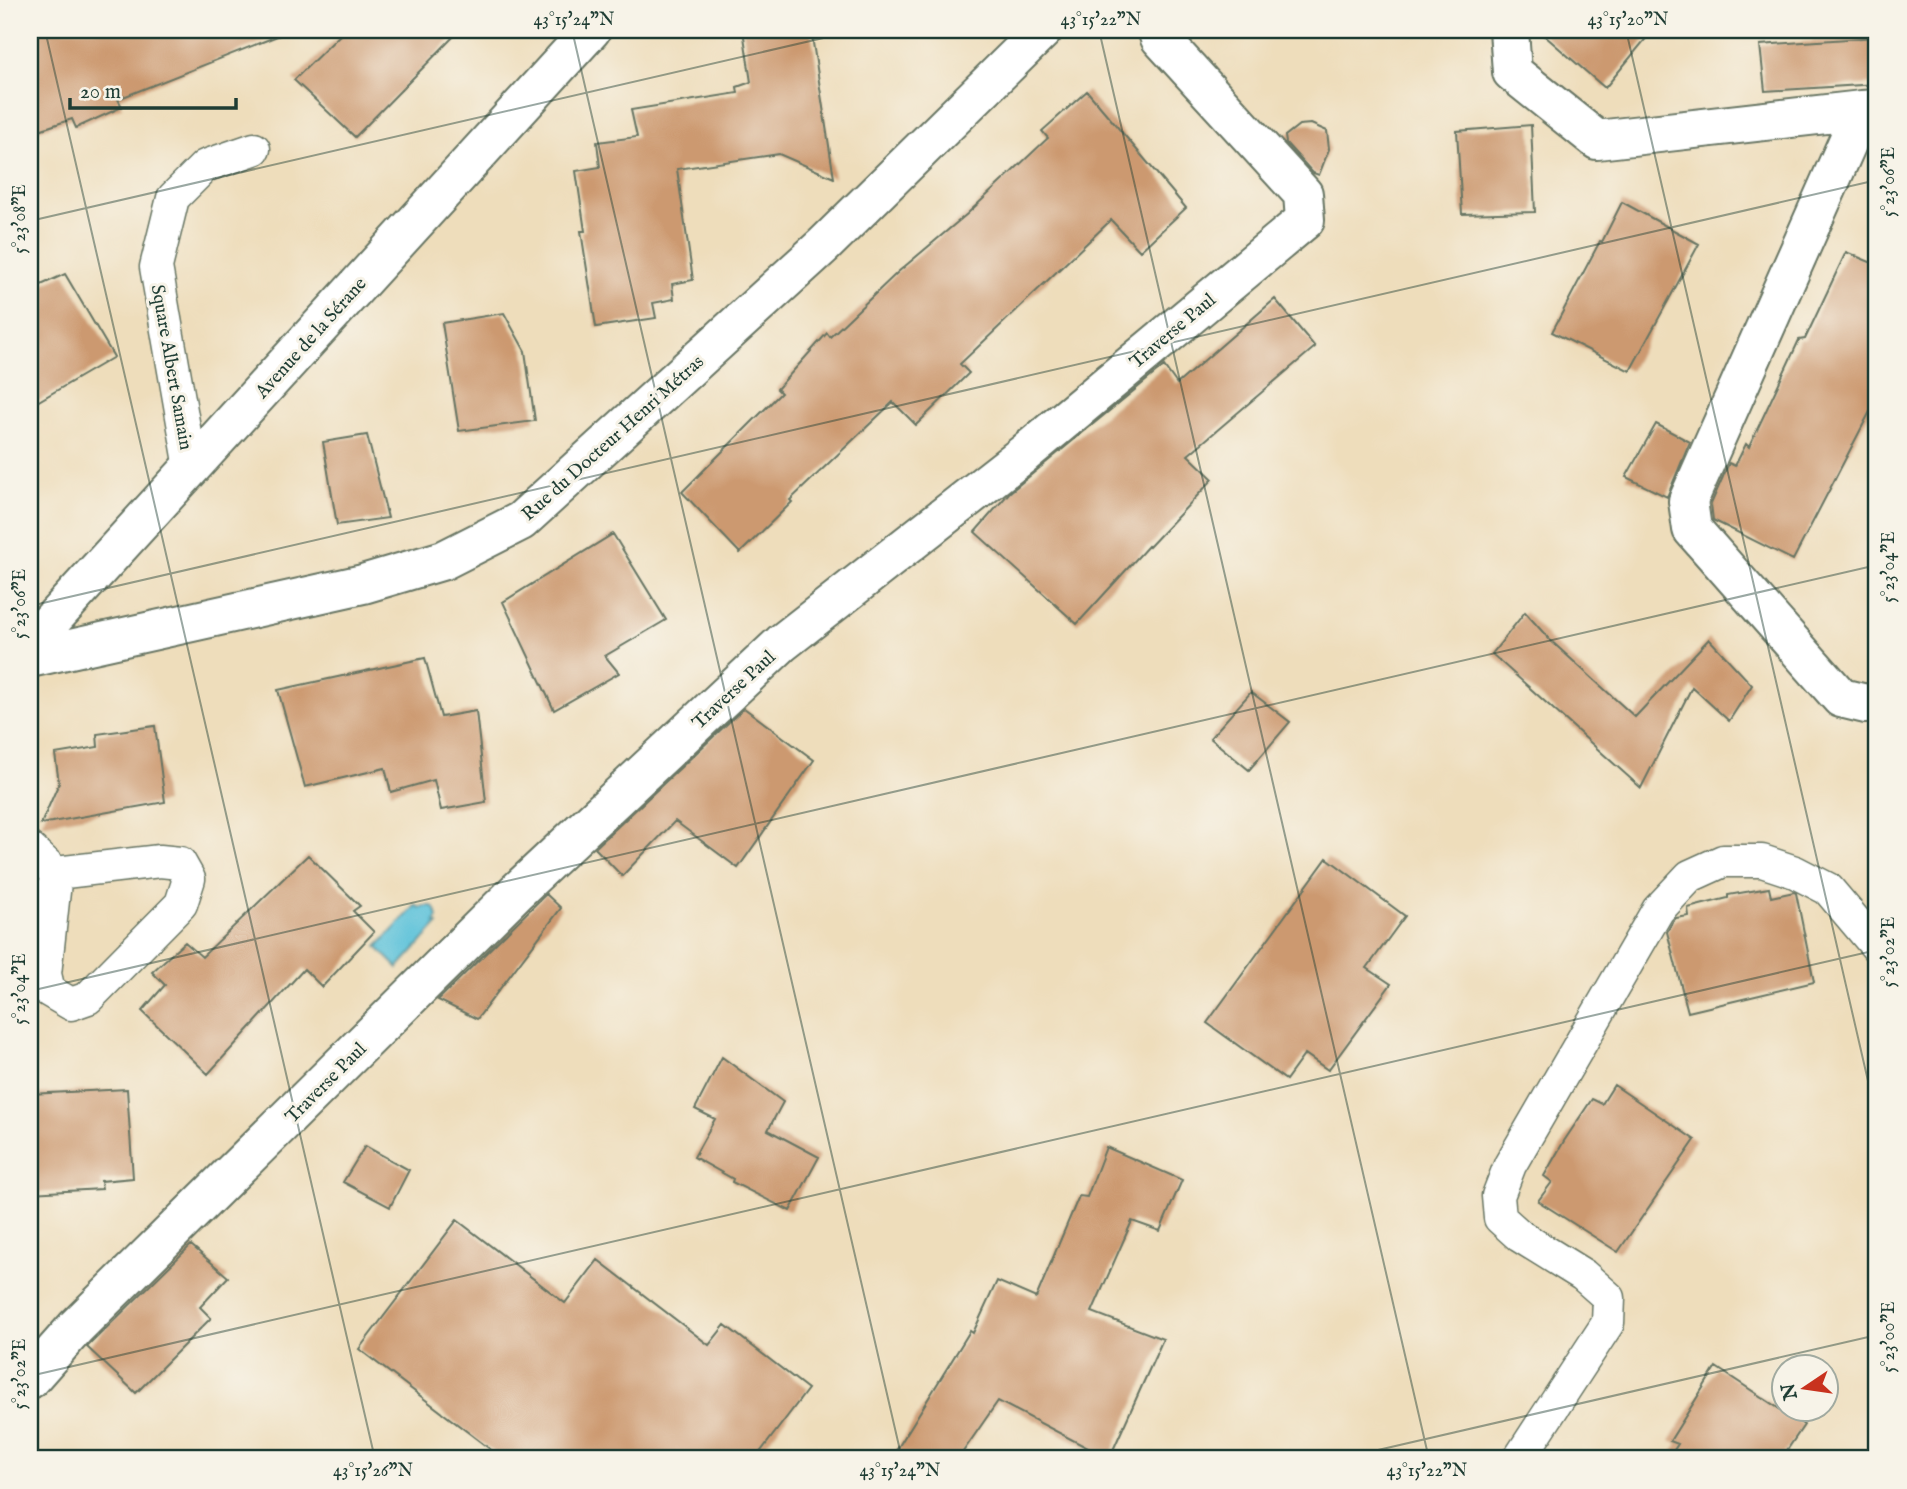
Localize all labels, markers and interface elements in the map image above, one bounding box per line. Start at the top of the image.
text: 43°15'24"N [533,9,615,32]
text: 43°15'22"N [1061,9,1142,32]
text: 43°15'20"N [1587,9,1669,32]
scale bar [70,66,236,110]
text: 20 m [80,79,121,106]
text: 5°23'06"E [1878,147,1901,217]
text: 5°23'08"E [9,184,32,254]
street label: Avenue de la Sérane [250,272,373,405]
street label: Square Albert Samain [145,283,197,452]
street label: Traverse Paul [1125,288,1222,374]
street label: Rue du Docteur Henri Métras [517,350,709,527]
text: 5°23'04"E [1878,531,1901,603]
text: 5°23'06"E [9,569,32,639]
street label: Traverse Paul [688,645,782,735]
text: 5°23'02"E [1878,916,1901,988]
text: 5°23'04"E [9,953,32,1025]
street label: Traverse Paul [281,1037,373,1129]
text: 5°23'00"E [1878,1301,1901,1373]
text: 5°23'02"E [9,1338,32,1410]
north arrow [1770,1352,1840,1422]
text: N [1777,1380,1804,1403]
text: 43°15'26"N [333,1460,413,1483]
text: 43°15'24"N [859,1460,941,1483]
text: 43°15'22"N [1387,1460,1468,1483]

